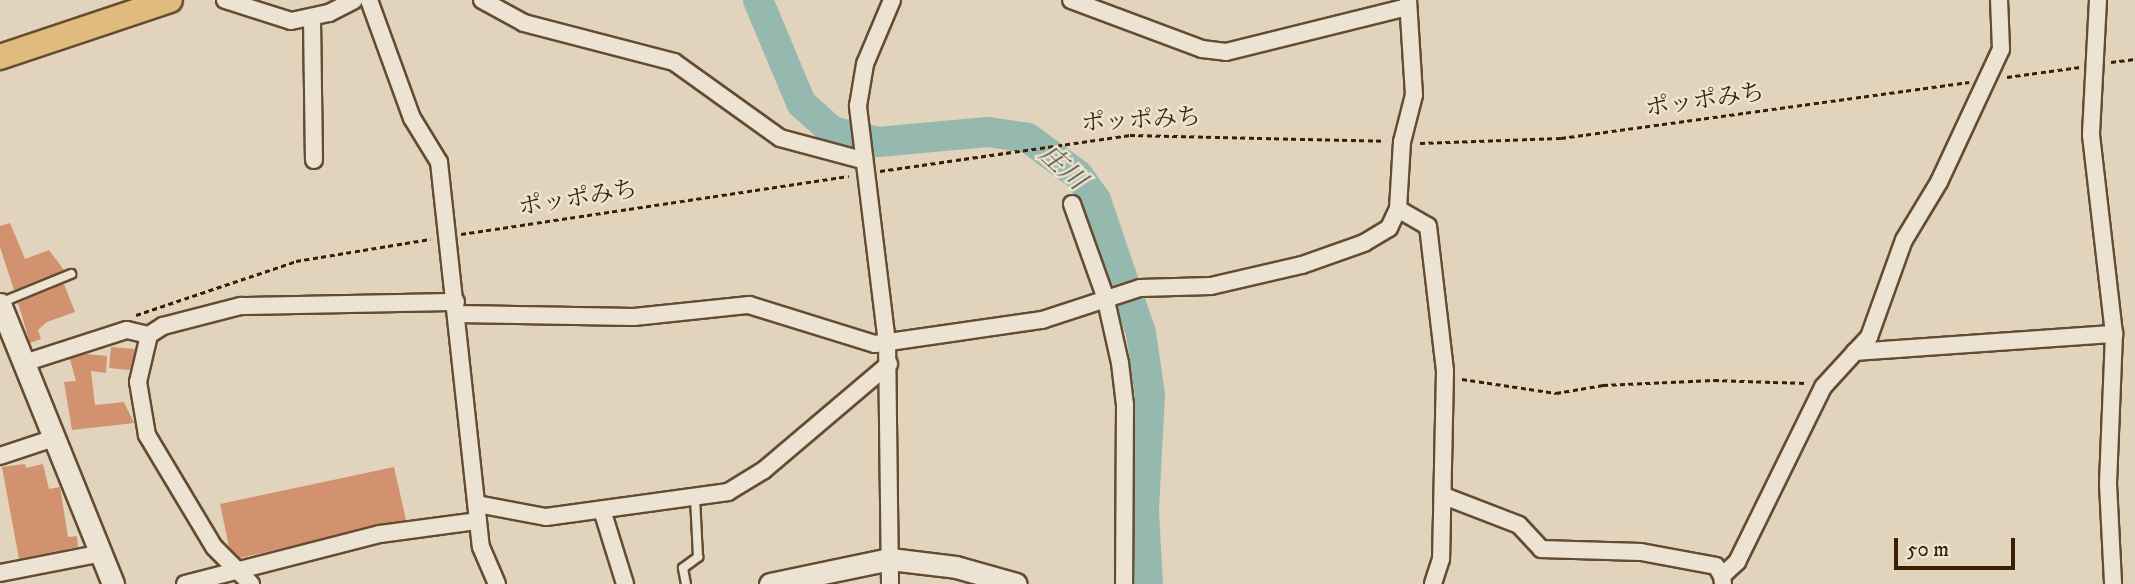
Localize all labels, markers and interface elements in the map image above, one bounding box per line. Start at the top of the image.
street label: ポッポみち [1644,78,1766,124]
street label: ポッポみち [1080,103,1202,139]
water label: 庄川 [1032,139,1092,197]
street label: ポッポみち [516,175,640,223]
scale bar [1897,524,2018,568]
text: 50 m [1907,537,1949,563]

